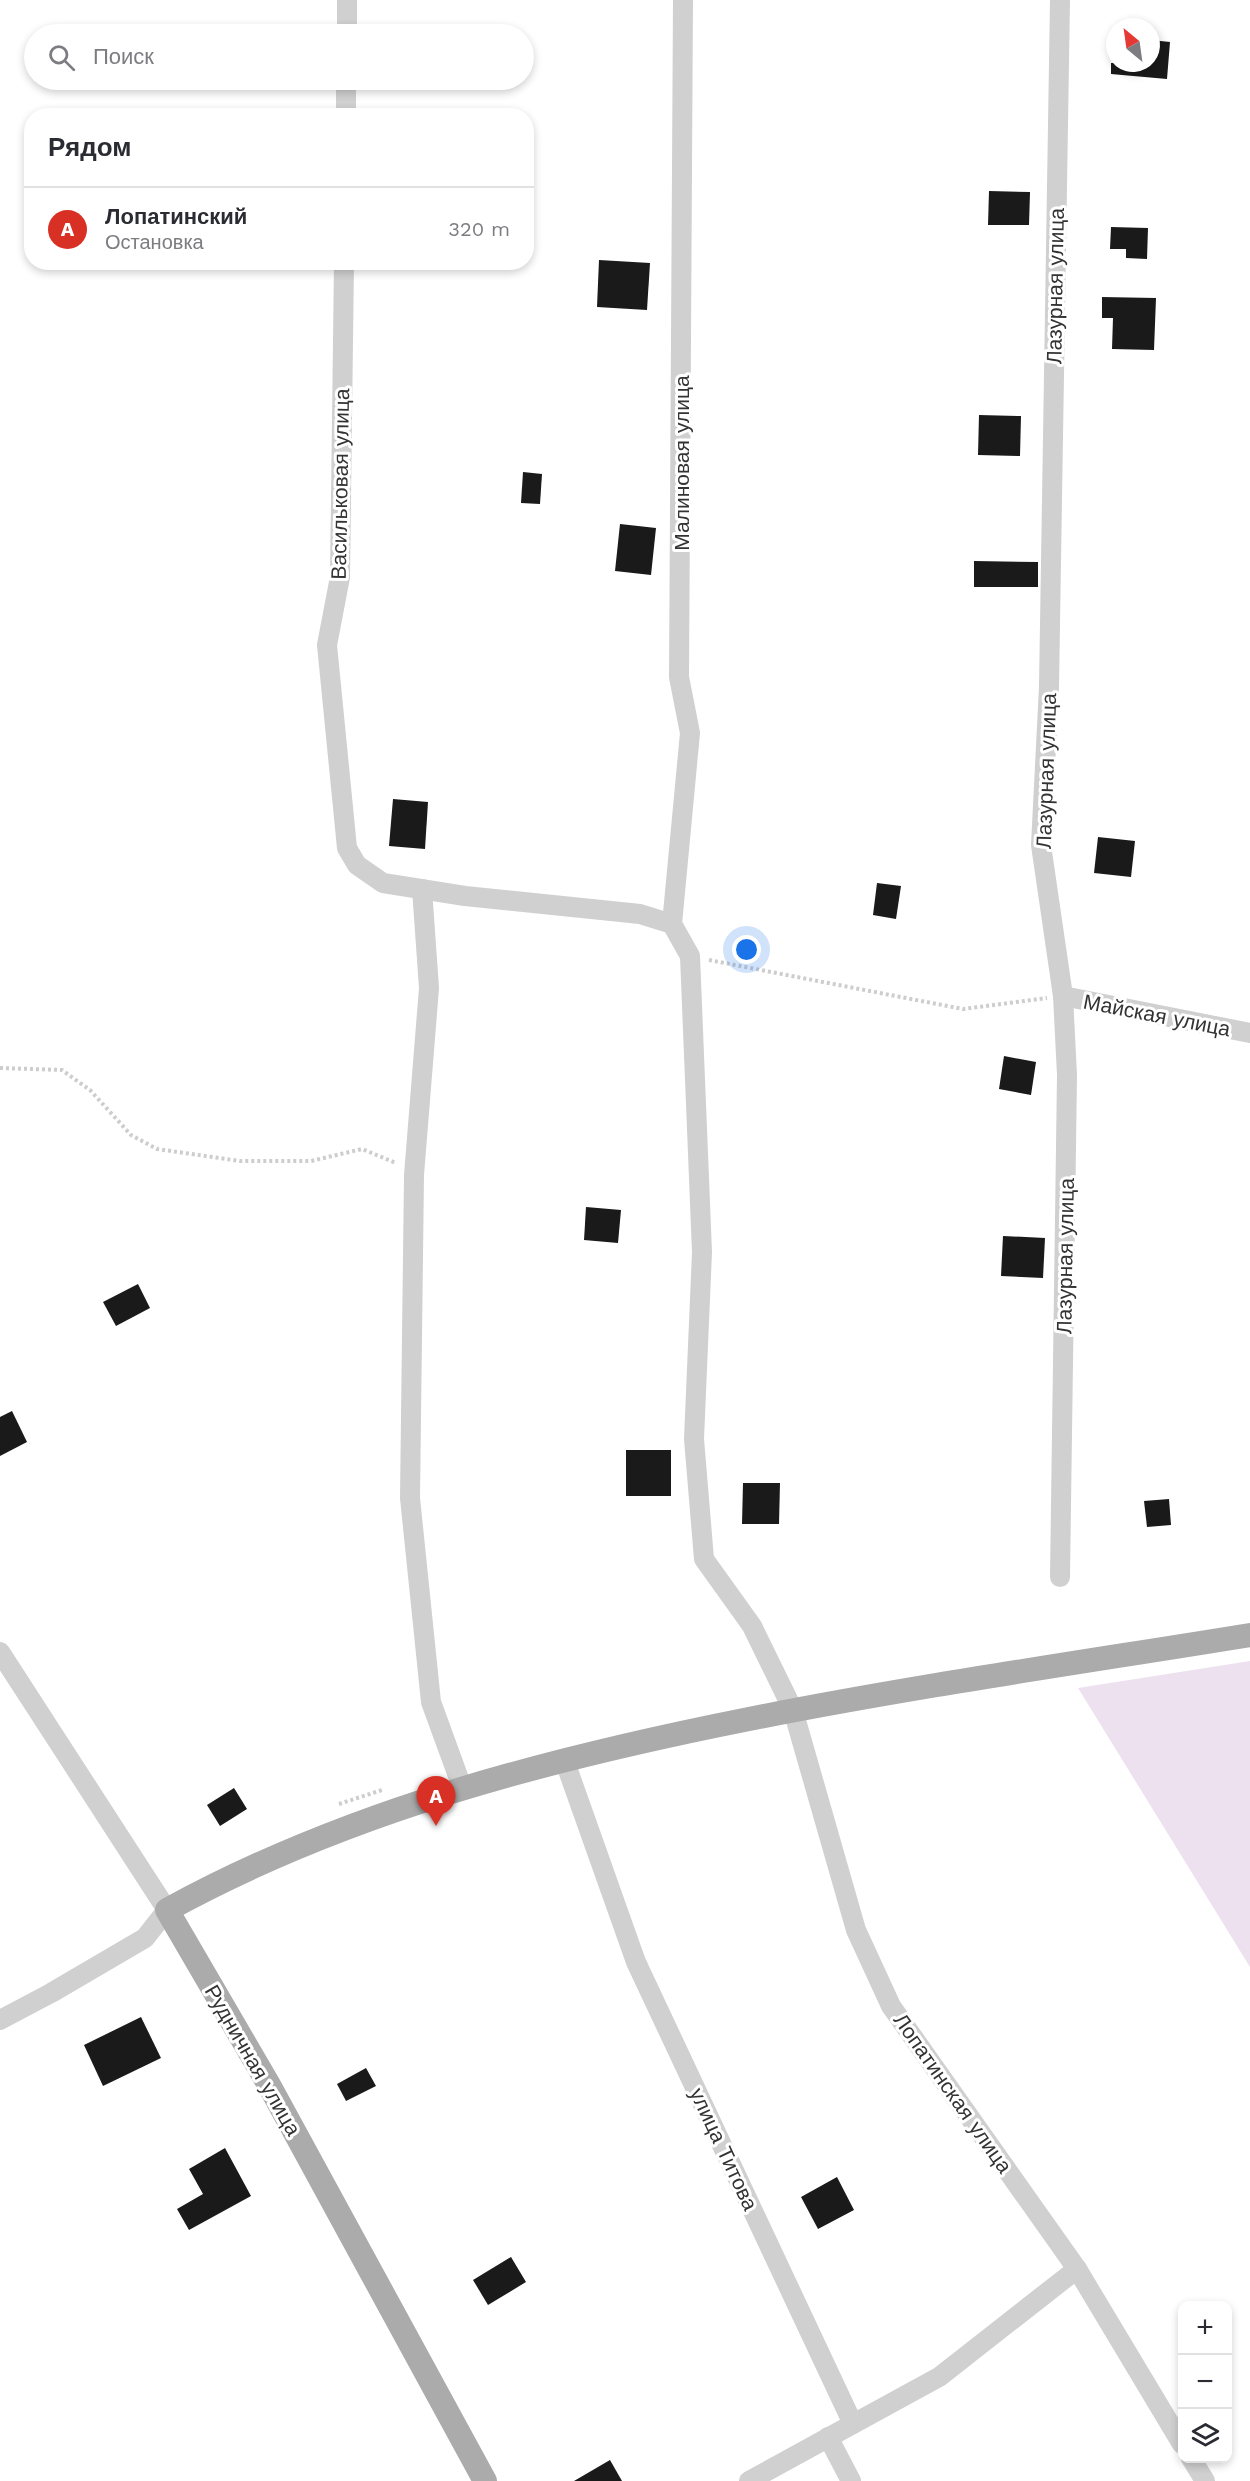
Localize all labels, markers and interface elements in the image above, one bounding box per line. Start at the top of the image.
north arrow [1106,18,1160,72]
search box [24,24,534,90]
icon: search [45,41,78,74]
text: Поиск [93,44,154,69]
text: Рядом [48,132,131,162]
text: Лопатинский [105,204,247,229]
street label: Лазурная улица [1041,207,1069,364]
text: A [61,217,74,241]
text: 320 m [448,217,510,241]
text: Остановка [105,230,204,254]
street label: Малиновая улица [669,375,694,551]
street label: Васильковая улица [326,388,354,580]
street label: Лазурная улица [1031,692,1061,849]
your location [732,935,761,964]
street label: Майская улица [1081,988,1233,1042]
street label: Лазурная улица [1051,1177,1079,1334]
pin: A [416,1776,456,1826]
street label: Рудничная улица [200,1980,306,2140]
street label: Лопатинская улица [889,2008,1018,2178]
street label: улица Титова [685,2084,763,2214]
map controls [1178,2301,1232,2463]
button: + [1178,2301,1232,2355]
button: − [1178,2355,1232,2409]
button: layers [1178,2409,1232,2463]

